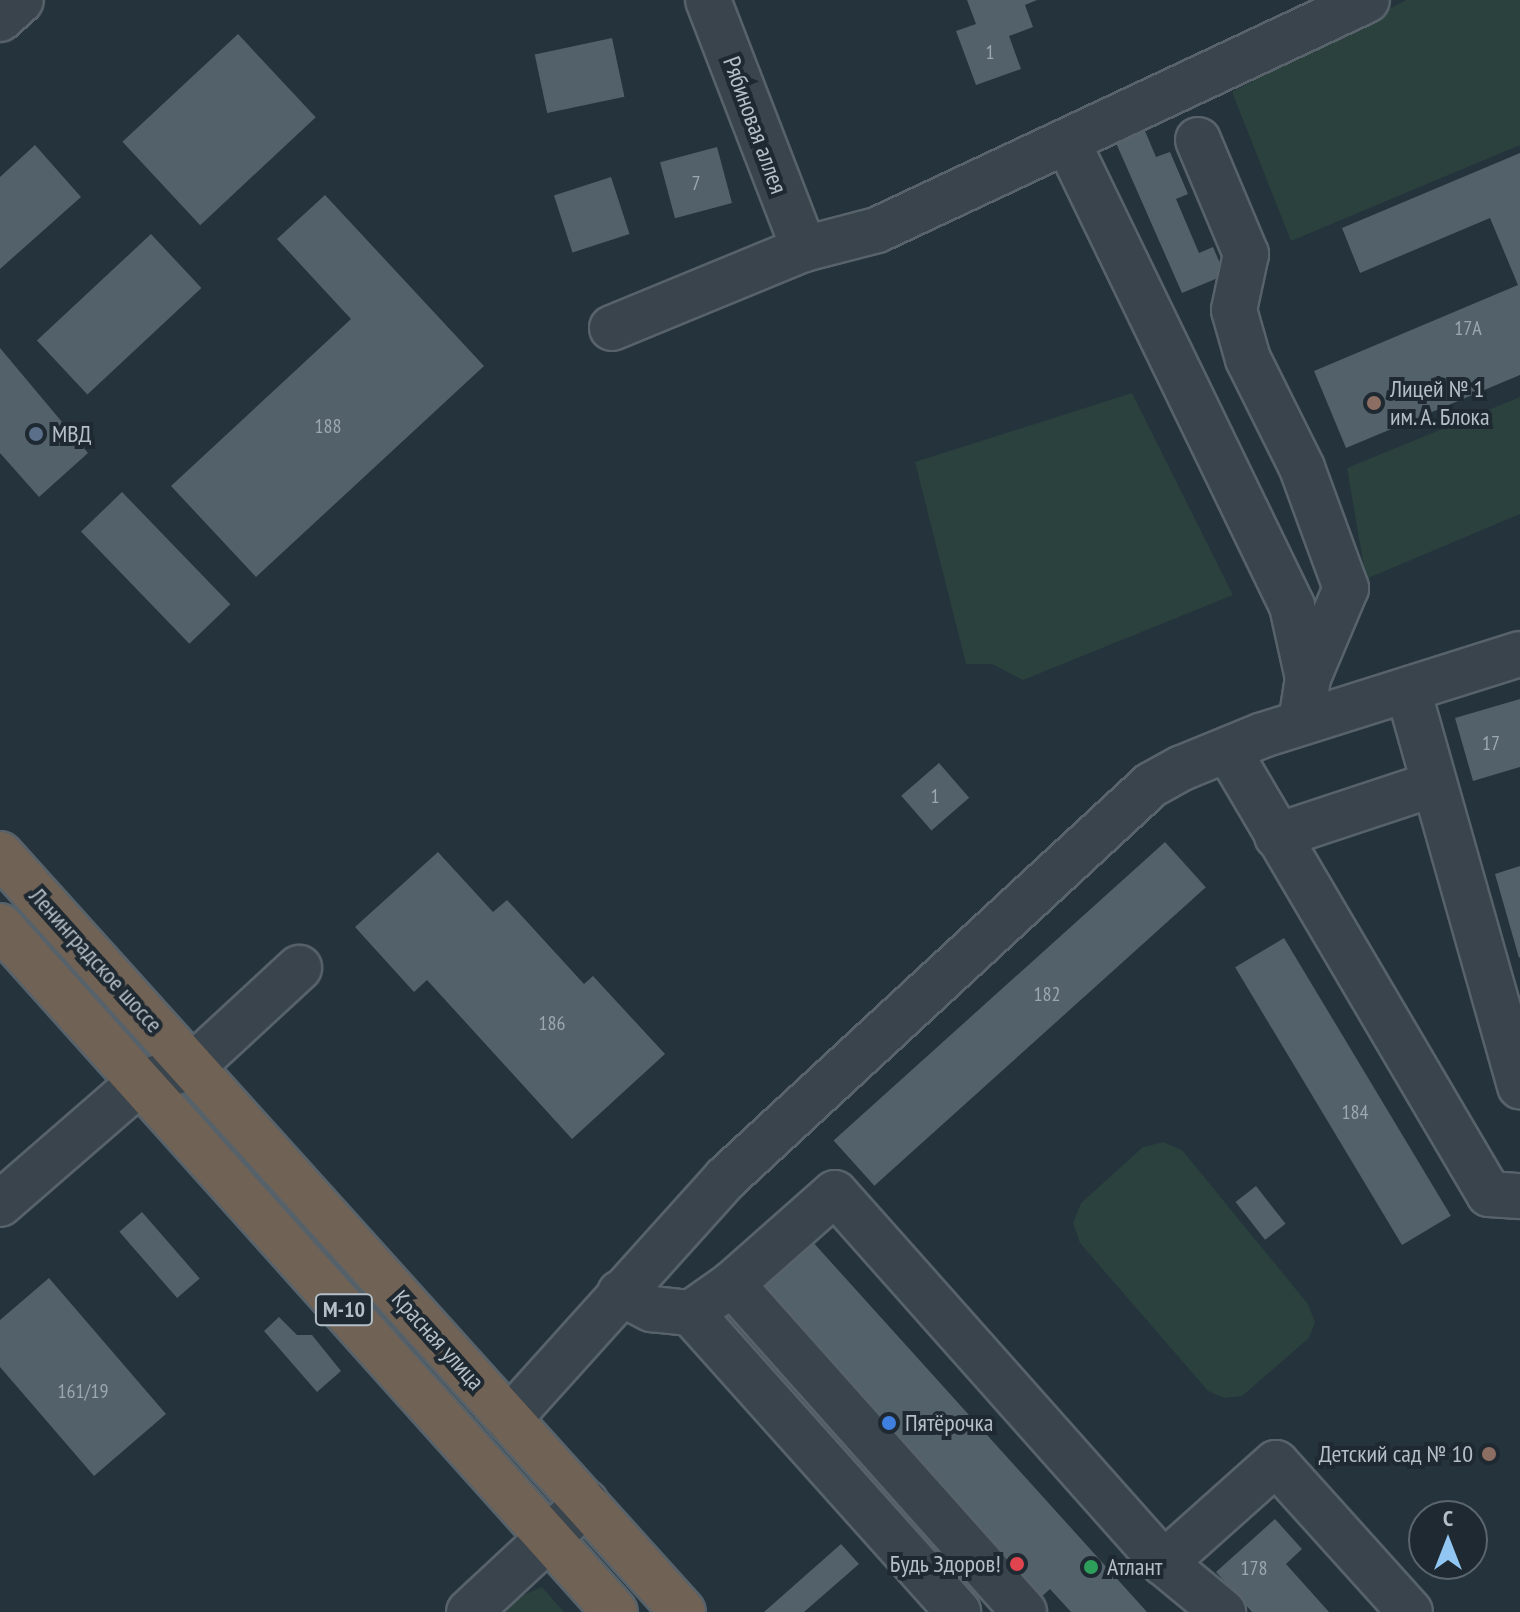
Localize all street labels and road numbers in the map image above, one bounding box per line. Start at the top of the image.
street label: Рябиновая аллея [717,53,793,197]
street label: Ленинградское шоссе [23,882,169,1038]
street label: Красная улица [386,1284,490,1396]
road number: М-10 [314,1292,374,1328]

